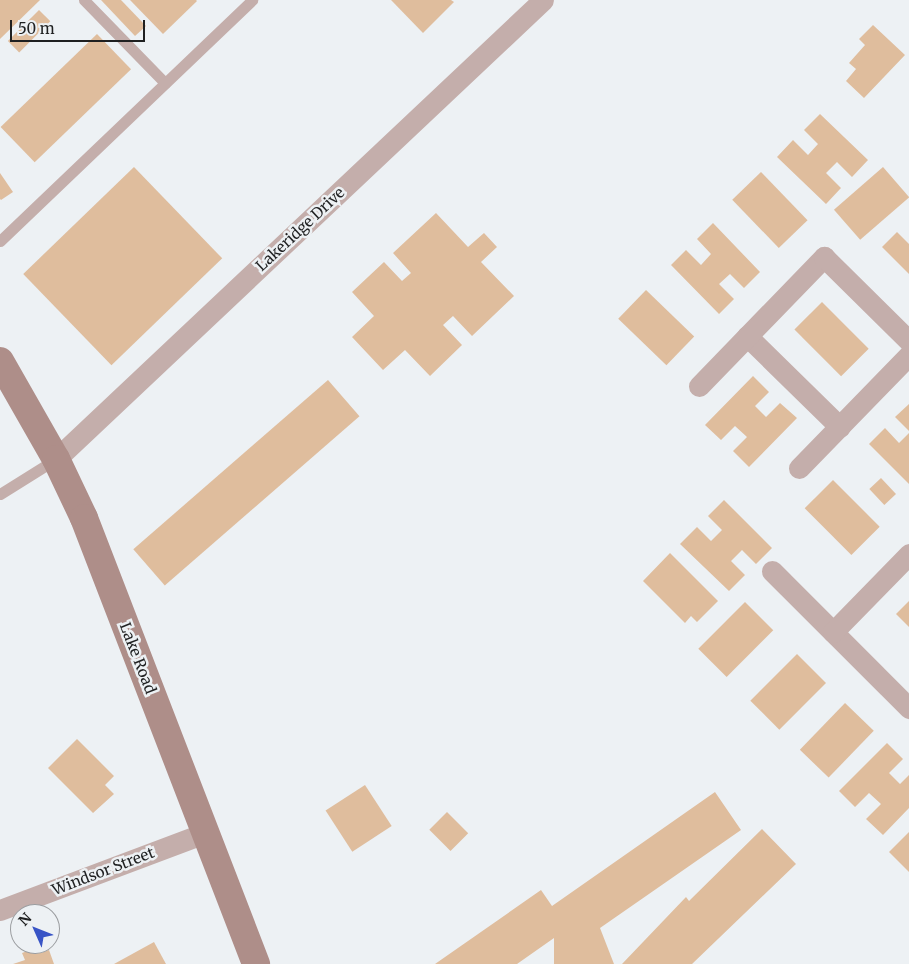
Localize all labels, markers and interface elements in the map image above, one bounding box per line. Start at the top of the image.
scale bar [12,10,148,42]
text: 50 m [18,19,55,38]
street label: Lakeridge Drive [252,183,348,275]
street label: Lake Road [116,620,160,696]
street label: Windsor Street [49,843,157,899]
north arrow [10,904,60,954]
text: N [15,909,35,930]

